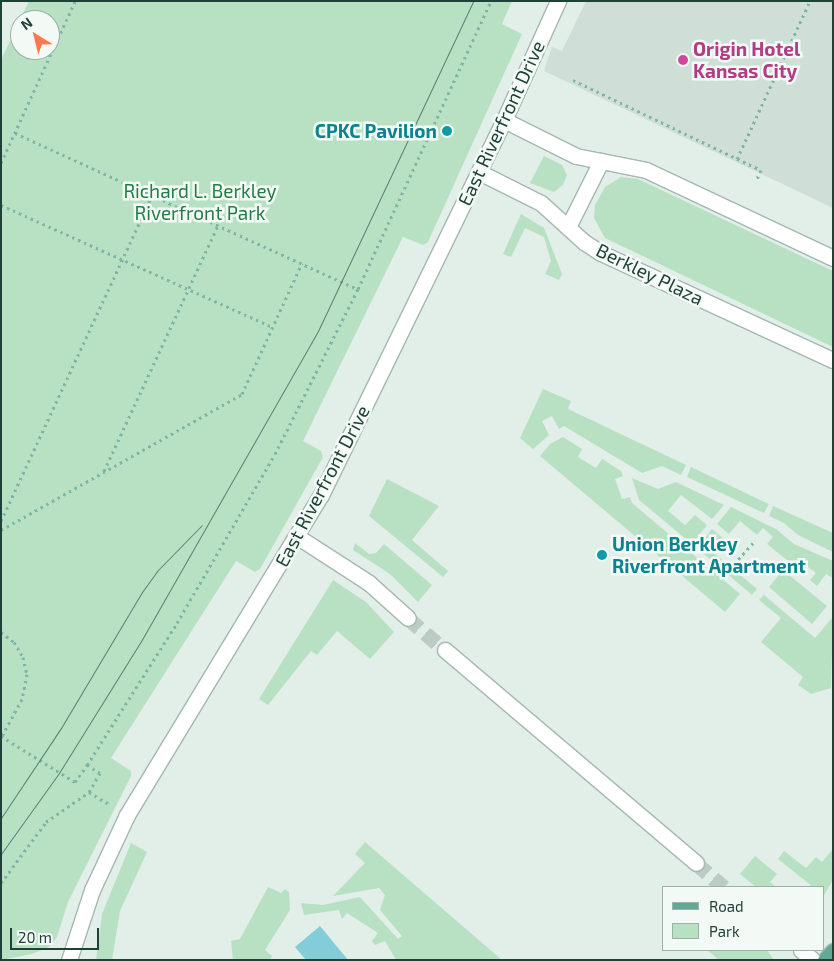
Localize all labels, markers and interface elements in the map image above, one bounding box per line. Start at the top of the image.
north arrow [10,10,60,60]
text: N [17,13,36,33]
street label: East Riverfront Drive [453,37,549,209]
place label: Origin Hotel Kansas City [693,38,800,82]
marker: Origin Hotel Kansas City [677,54,689,66]
place label: CPKC Pavilion [315,120,437,142]
marker: CPKC Pavilion [441,125,453,137]
park label: Richard L. Berkley Riverfront Park [123,180,277,224]
street label: Berkley Plaza [593,238,707,310]
street label: East Riverfront Drive [270,401,374,571]
place label: Union Berkley Riverfront Apartment [612,533,806,577]
marker: Union Berkley Riverfront Apartment [596,549,608,561]
legend [662,886,824,951]
text: Road [709,897,744,915]
scale bar [12,918,101,950]
text: Park [709,922,740,940]
text: 20 m [18,928,52,946]

